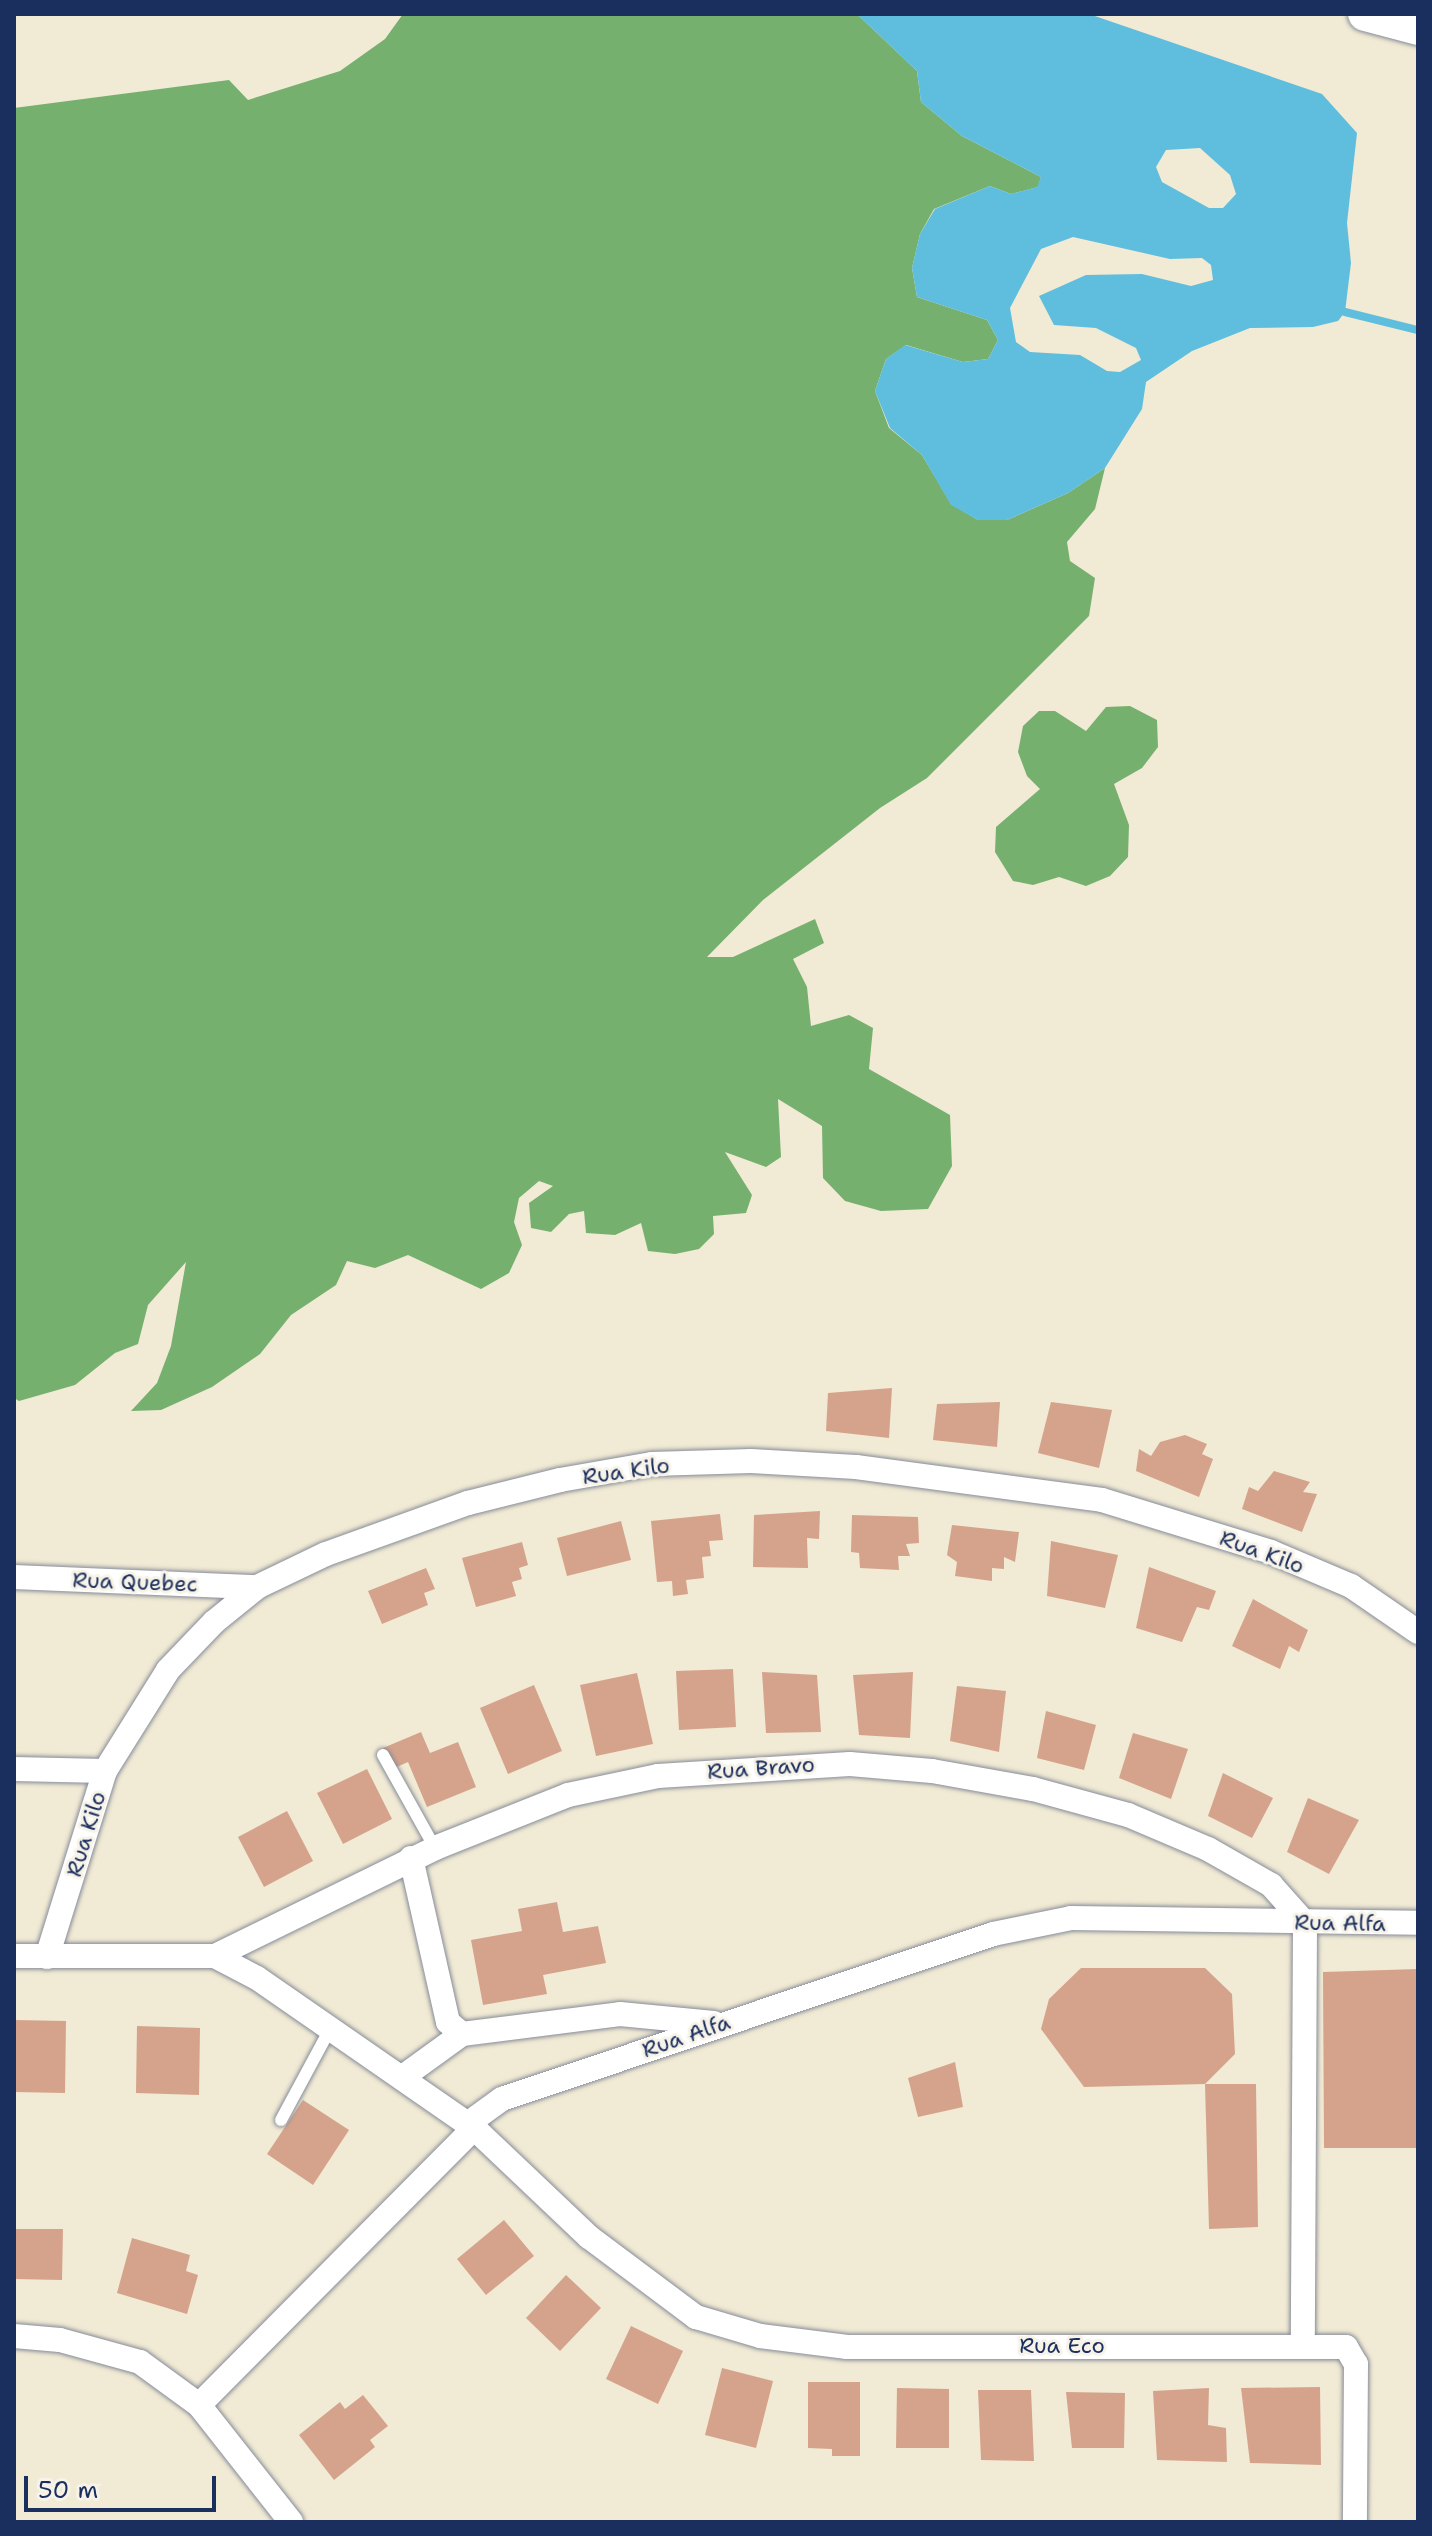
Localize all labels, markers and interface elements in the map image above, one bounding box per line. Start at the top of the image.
street label: Rua Kilo [581,1452,671,1490]
street label: Rua Kilo [1216,1525,1308,1579]
street label: Rua Quebec [72,1567,198,1597]
street label: Rua Bravo [706,1751,816,1785]
street label: Rua Kilo [61,1788,111,1880]
street label: Rua Alfa [1294,1909,1386,1937]
street label: Rua Alfa [639,2009,733,2063]
street label: Rua Eco [1019,2333,1105,2359]
scale bar [28,2460,220,2510]
text: 50 m [38,2474,98,2506]

